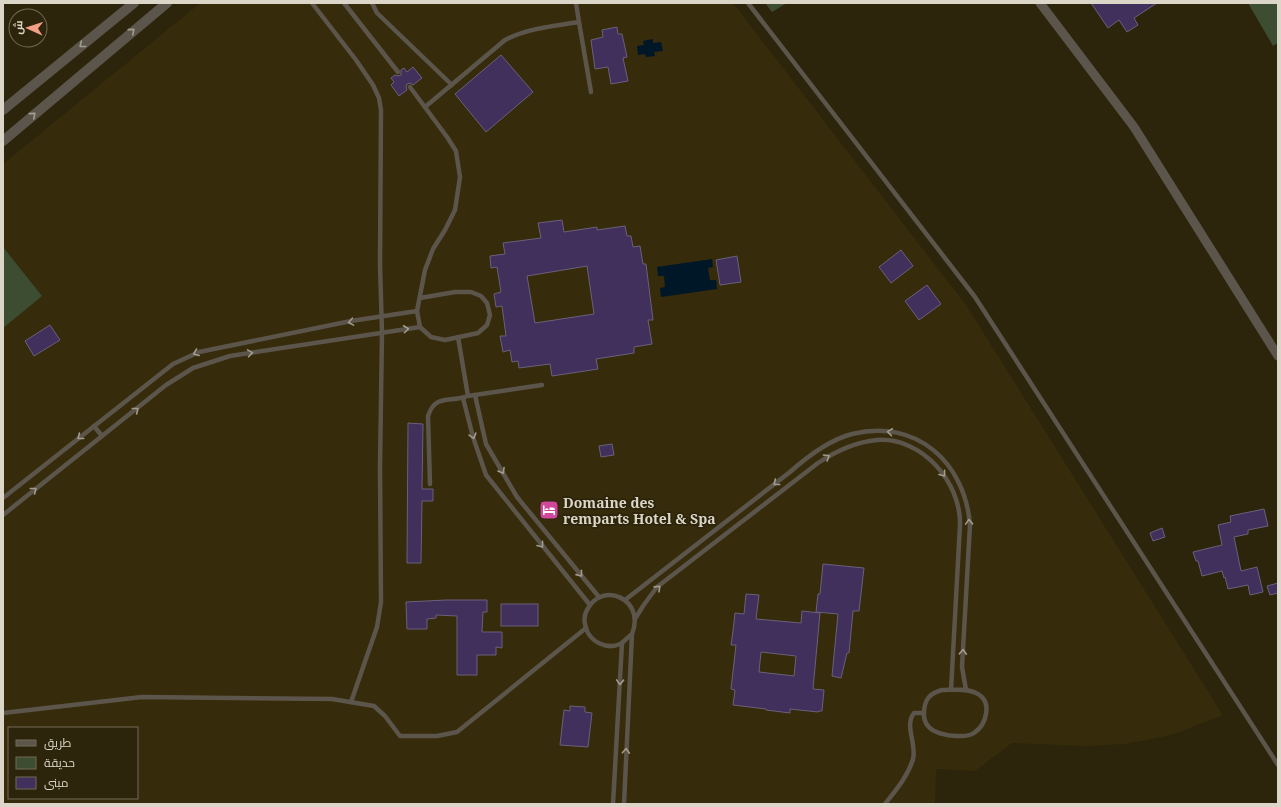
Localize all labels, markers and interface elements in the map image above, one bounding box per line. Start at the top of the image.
north arrow [8,8,48,48]
text: ش [10,20,25,35]
one-way arrow [127,29,135,36]
one-way arrow [80,41,87,48]
one-way arrow [28,113,35,120]
one-way arrow [348,317,354,325]
one-way arrow [403,325,409,334]
one-way arrow [193,349,200,357]
one-way arrow [247,349,253,358]
one-way arrow [131,407,138,414]
one-way arrow [887,428,894,437]
one-way arrow [78,432,85,439]
one-way arrow [468,432,477,439]
one-way arrow [823,454,830,462]
one-way arrow [497,467,504,474]
one-way arrow [938,469,945,476]
one-way arrow [773,478,780,485]
one-way arrow [29,488,36,495]
place label: Domaine des remparts Hotel & Spa [563,493,716,528]
hotel icon: Domaine des remparts Hotel & Spa [538,499,560,521]
one-way arrow [965,519,974,525]
one-way arrow [536,540,543,547]
one-way arrow [575,570,582,577]
one-way arrow [653,585,661,592]
one-way arrow [959,649,967,655]
one-way arrow [616,679,624,685]
legend [8,727,138,799]
text: طريق [44,734,72,751]
one-way arrow [622,748,631,754]
text: حديقة [44,754,75,771]
text: مبنى [44,774,69,791]

